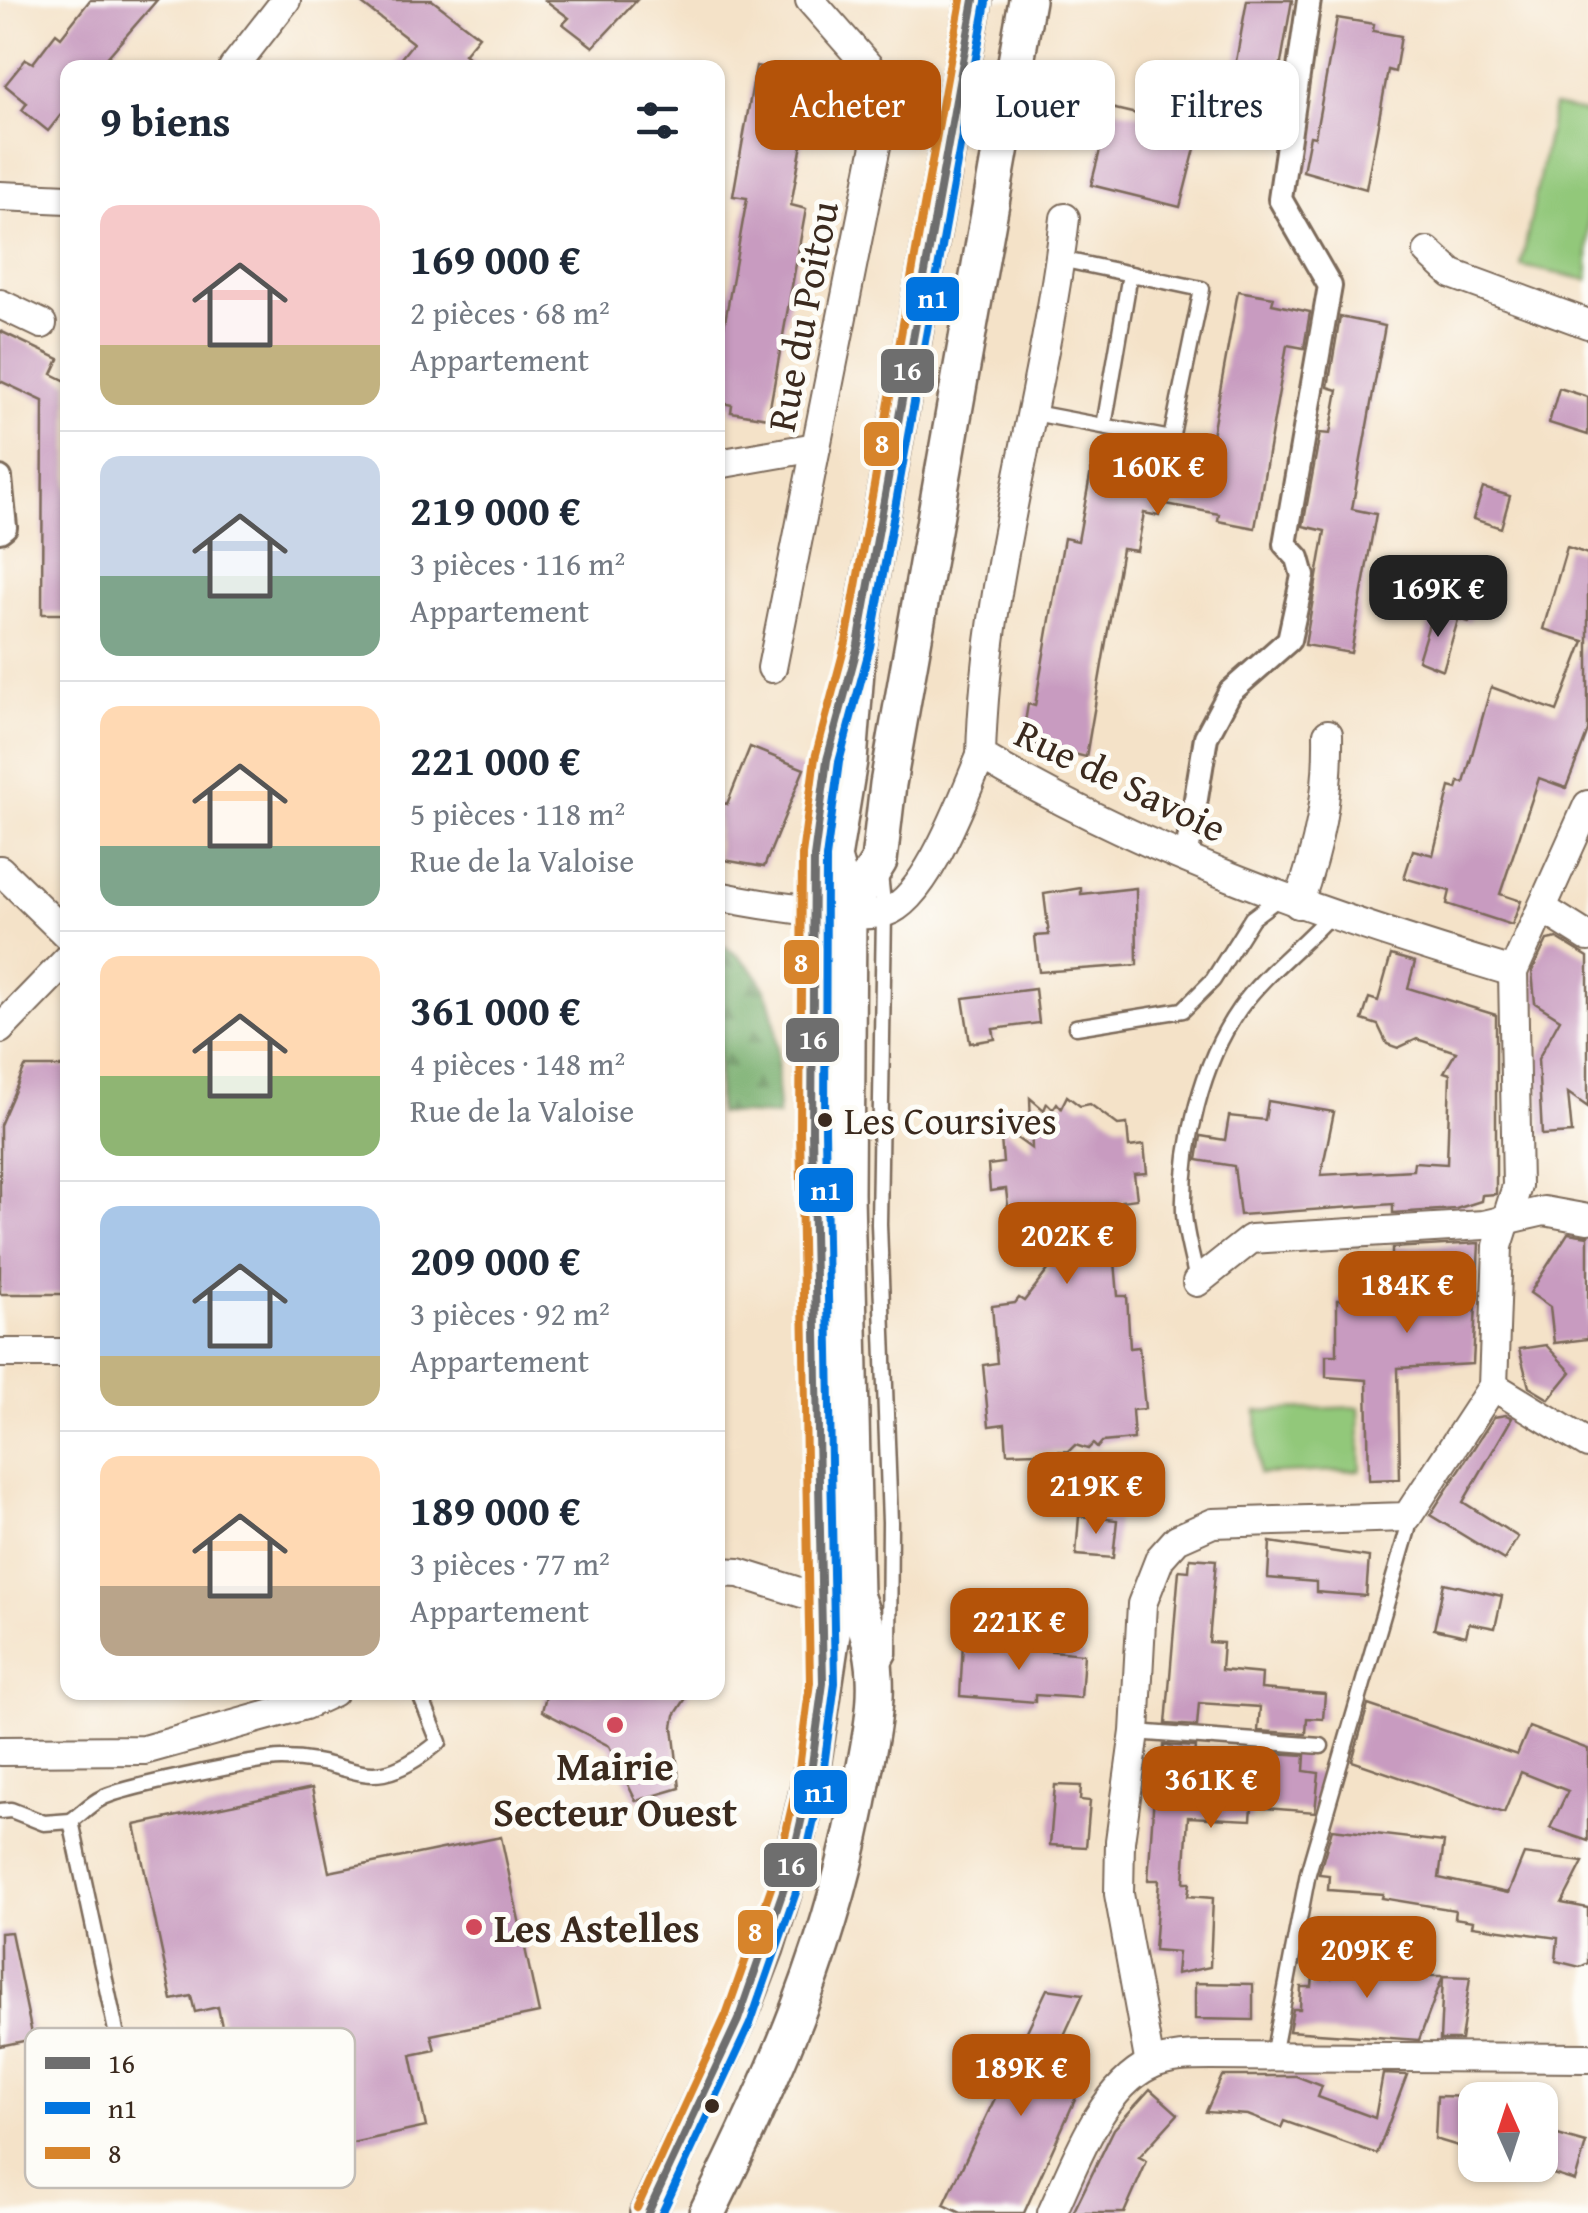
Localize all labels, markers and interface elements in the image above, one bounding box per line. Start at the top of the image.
chip: Acheter [755,60,941,150]
chip: Louer [961,60,1115,150]
chip: Filtres [1135,60,1299,150]
text: 9 biens [100,90,231,151]
icon: filters [630,93,685,148]
street label: Rue du Poitou [751,195,853,436]
text: 169 000 € [410,228,581,289]
icon: home [180,245,300,365]
line badge: n1 [904,275,961,323]
text: n1 [917,277,949,318]
text: 2 pièces · 68 m² [410,289,610,336]
text: Appartement [410,336,589,383]
line badge: 16 [879,347,936,395]
text: 16 [892,349,922,390]
line badge: 8 [862,420,901,468]
text: 8 [875,422,889,463]
pin: 160K € [1077,433,1239,518]
text: 160K € [1111,442,1205,489]
text: 219 000 € [410,479,581,540]
icon: home [180,496,300,616]
text: 3 pièces · 116 m² [410,540,625,587]
pin: 169K € [1357,555,1519,640]
text: 169K € [1391,564,1485,611]
text: Appartement [410,587,589,634]
street label: Rue de Savoie [1005,703,1237,857]
text: 221 000 € [410,729,581,790]
icon: home [180,746,300,866]
text: 5 pièces · 118 m² [410,790,625,837]
text: Rue de la Valoise [410,837,634,884]
line badge: 8 [782,938,821,986]
text: 8 [794,941,808,982]
text: 361 000 € [410,979,581,1040]
icon: home [180,996,300,1116]
line badge: 16 [784,1016,841,1064]
text: 16 [798,1018,828,1059]
text: 4 pièces · 148 m² [410,1040,625,1087]
text: Rue de la Valoise [410,1087,634,1134]
place label: Les Coursives [844,1092,1057,1148]
marker: Les Coursives [815,1110,835,1130]
line badge: n1 [797,1166,855,1214]
text: n1 [810,1169,842,1210]
pin: 202K € [986,1202,1148,1287]
text: 202K € [1020,1211,1114,1258]
text: 209 000 € [410,1229,581,1290]
icon: home [180,1246,300,1366]
pin: 184K € [1326,1251,1488,1336]
text: 184K € [1360,1260,1454,1307]
text: 3 pièces · 92 m² [410,1290,610,1337]
text: Appartement [410,1337,589,1384]
pin: 219K € [1015,1452,1177,1537]
text: 219K € [1049,1461,1143,1508]
text: 189 000 € [410,1479,581,1540]
icon: home [180,1496,300,1616]
text: 3 pièces · 77 m² [410,1540,610,1587]
text: Appartement [410,1587,589,1634]
pin: 221K € [938,1588,1100,1673]
text: 221K € [972,1597,1066,1644]
marker: Mairie Secteur Ouest [604,1714,626,1736]
place label: Mairie Secteur Ouest [493,1736,737,1841]
pin: 361K € [1130,1746,1292,1831]
text: 361K € [1164,1755,1258,1802]
line badge: n1 [792,1768,849,1816]
text: n1 [804,1771,836,1812]
line badge: 16 [762,1841,819,1889]
text: 16 [776,1844,806,1885]
place label: Les Astelles [494,1898,700,1957]
line badge: 8 [736,1908,775,1956]
text: 8 [748,1910,762,1951]
marker: Les Astelles [463,1916,485,1938]
pin: 209K € [1286,1916,1448,2001]
text: 209K € [1320,1925,1414,1972]
legend [25,2028,355,2188]
pin: 189K € [940,2034,1102,2119]
text: 16 [108,2042,135,2083]
text: 189K € [974,2043,1068,2090]
north arrow [1458,2082,1558,2182]
map controls [1458,2082,1558,2182]
text: n1 [108,2087,137,2128]
unlabelled marker [702,2096,722,2116]
text: 8 [108,2132,121,2173]

